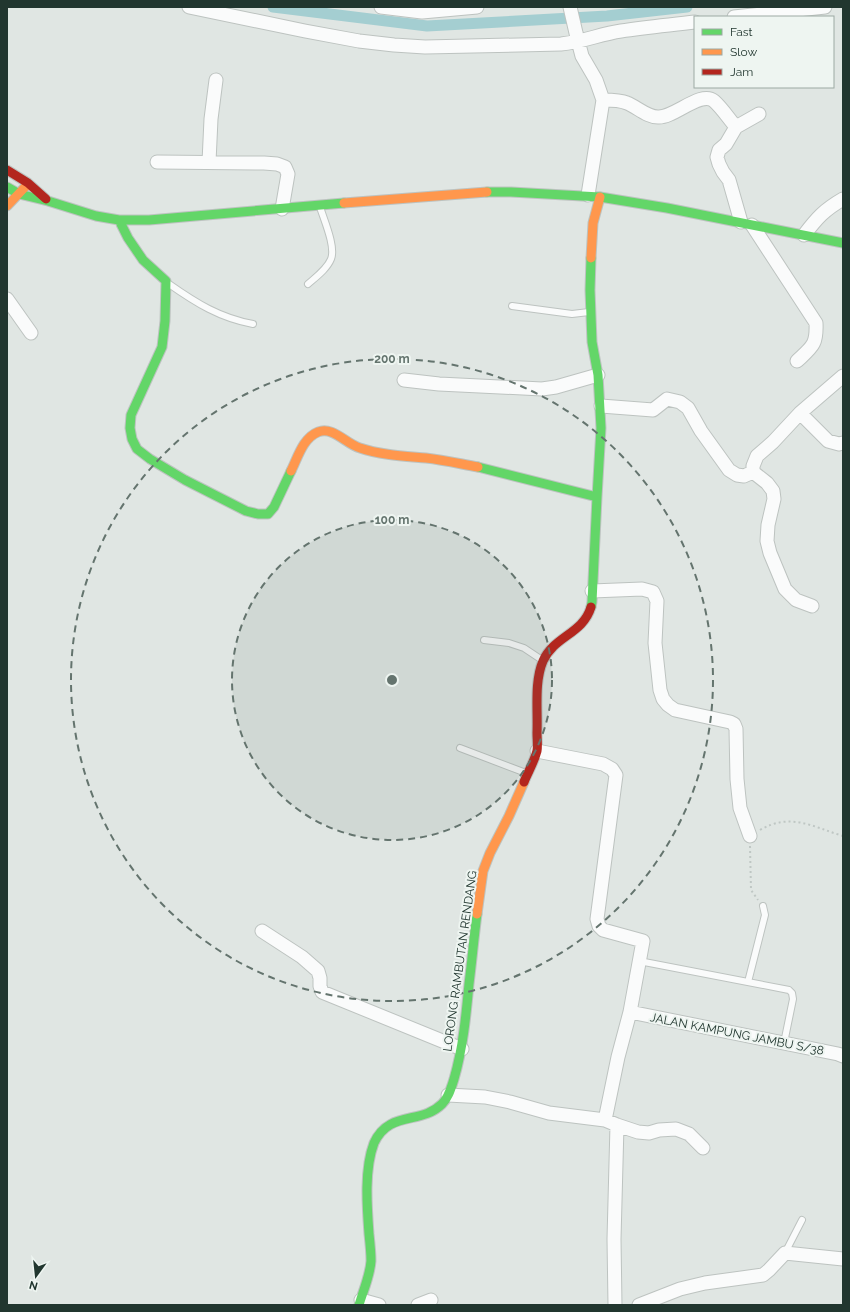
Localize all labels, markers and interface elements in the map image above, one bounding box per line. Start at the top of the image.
legend [694,16,834,88]
text: Fast [730,25,753,39]
text: Slow [730,45,757,59]
text: Jam [730,65,753,79]
text: 200 m [374,352,410,366]
text: 100 m [375,513,409,527]
centre of rings [385,673,399,687]
street label: LORONG RAMBUTAN RENDANG [440,870,480,1052]
street label: JALAN KAMPUNG JAMBU S/38 [649,1010,825,1058]
north arrow [16,1256,56,1296]
text: N [28,1278,39,1293]

